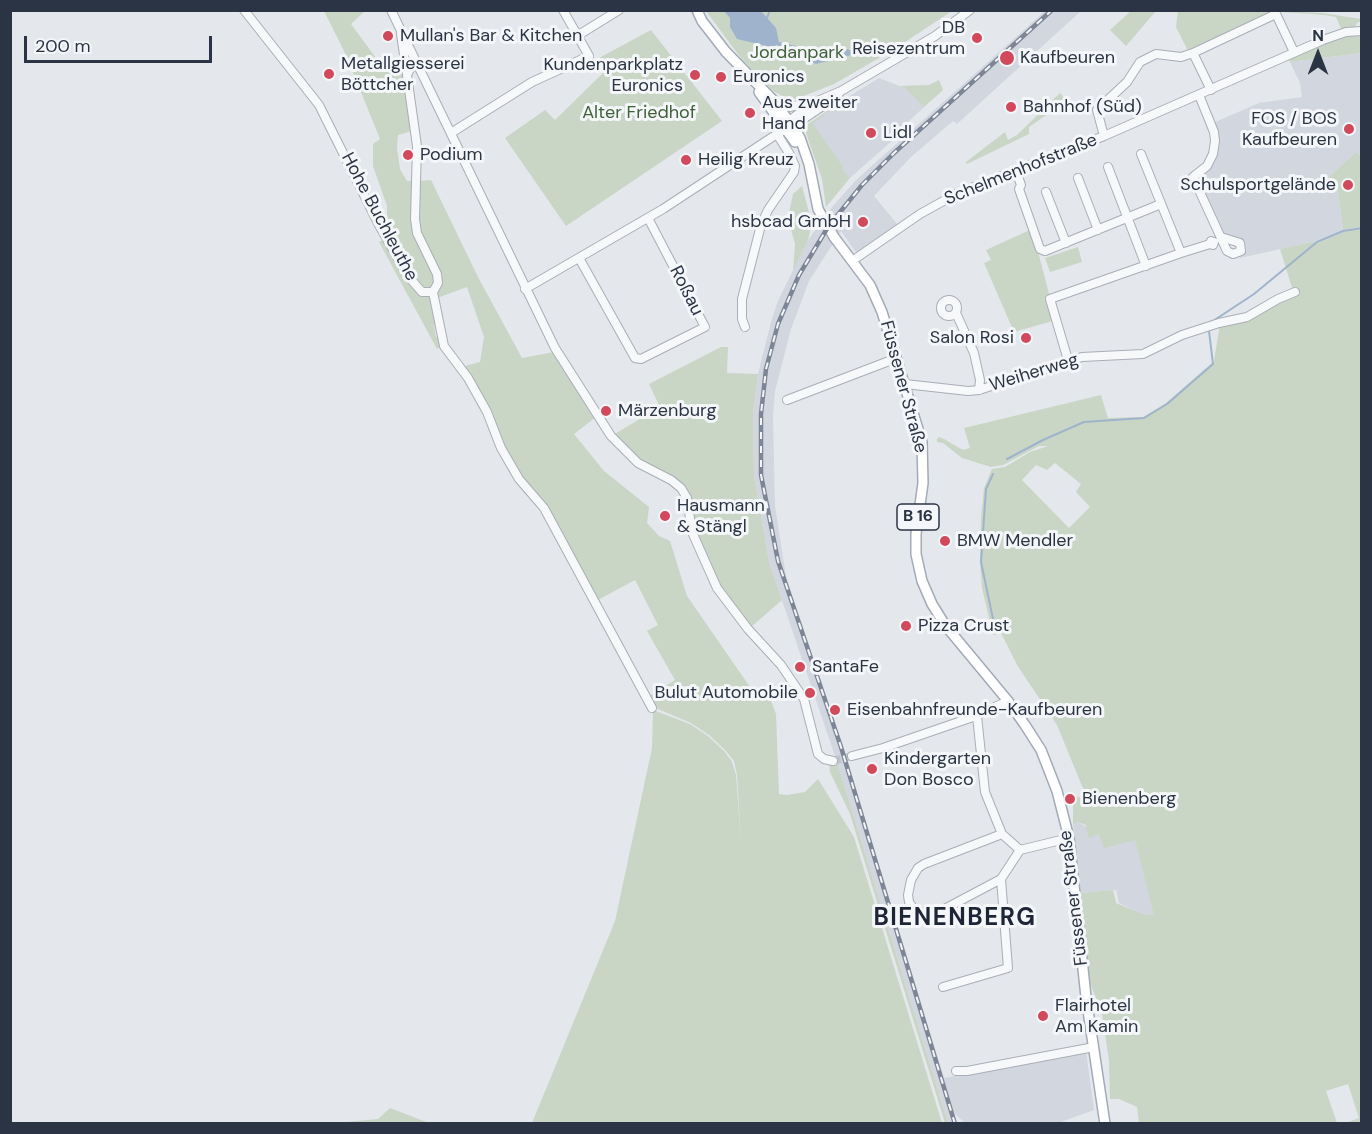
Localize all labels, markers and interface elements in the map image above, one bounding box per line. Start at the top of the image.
place label: DB Reisezentrum [852,17,965,60]
scale bar [27,24,214,62]
north arrow [1288,24,1348,84]
place label: Mullan's Bar & Kitchen [400,25,582,47]
text: N [1312,25,1324,46]
marker: Mullan's Bar & Kitchen [381,29,395,43]
marker: DB Reisezentrum [970,31,984,45]
text: 200 m [35,34,91,58]
park label: Jordanpark [750,42,844,64]
place label: Kaufbeuren [1020,47,1115,69]
marker: Kaufbeuren [998,49,1016,67]
place label: Metallgiesserei Böttcher [341,53,465,96]
place label: Kundenparkplatz Euronics [543,54,683,97]
place label: Euronics [733,66,804,88]
marker: Metallgiesserei Böttcher [322,67,336,81]
marker: Kundenparkplatz Euronics [688,68,702,82]
marker: Euronics [714,70,728,84]
place label: Aus zweiter Hand [762,92,858,134]
place label: Bahnhof (Süd) [1023,96,1142,118]
marker: Bahnhof (Süd) [1004,100,1018,114]
park label: Alter Friedhof [582,102,696,124]
marker: Aus zweiter Hand [743,106,757,120]
place label: FOS / BOS Kaufbeuren [1242,108,1337,150]
place label: Lidl [883,122,912,144]
marker: FOS / BOS Kaufbeuren [1342,122,1356,136]
marker: Lidl [864,126,878,140]
street label: Schelmenhofstraße [942,130,1100,210]
place label: Podium [420,144,483,166]
marker: Podium [401,148,415,162]
street label: Hohe Buchleuthe [336,149,422,285]
place label: Heilig Kreuz [698,149,794,171]
marker: Heilig Kreuz [679,153,693,167]
place label: Schulsportgelände [1180,174,1336,196]
marker: Schulsportgelände [1341,178,1355,192]
place label: hsbcad GmbH [731,211,851,233]
marker: hsbcad GmbH [856,215,870,229]
street label: Roßau [664,263,708,319]
street label: Füssener Straße [875,318,931,456]
place label: Salon Rosi [930,327,1014,349]
marker: Salon Rosi [1019,331,1033,345]
street label: Weiherweg [987,349,1081,397]
place label: Märzenburg [618,400,716,422]
marker: Märzenburg [599,404,613,418]
place label: Hausmann & Stängl [677,495,765,538]
road number: B 16 [897,504,939,530]
marker: Hausmann & Stängl [658,509,672,523]
place label: BMW Mendler [957,530,1073,552]
marker: BMW Mendler [938,534,952,548]
place label: Pizza Crust [918,615,1009,637]
marker: Pizza Crust [899,619,913,633]
place label: SantaFe [812,656,879,678]
marker: SantaFe [793,660,807,674]
place label: Bulut Automobile [655,682,798,704]
marker: Bulut Automobile [803,686,817,700]
place label: Eisenbahnfreunde-Kaufbeuren [847,699,1102,721]
marker: Eisenbahnfreunde-Kaufbeuren [828,703,842,717]
place label: Kindergarten Don Bosco [884,748,991,790]
marker: Kindergarten Don Bosco [865,762,879,776]
place label: Bienenberg [1082,788,1176,810]
marker: Bienenberg [1063,792,1077,806]
street label: Füssener Straße [1055,829,1093,967]
district label: BIENENBERG [874,905,1036,933]
place label: Flairhotel Am Kamin [1055,995,1138,1038]
marker: Flairhotel Am Kamin [1036,1009,1050,1023]

